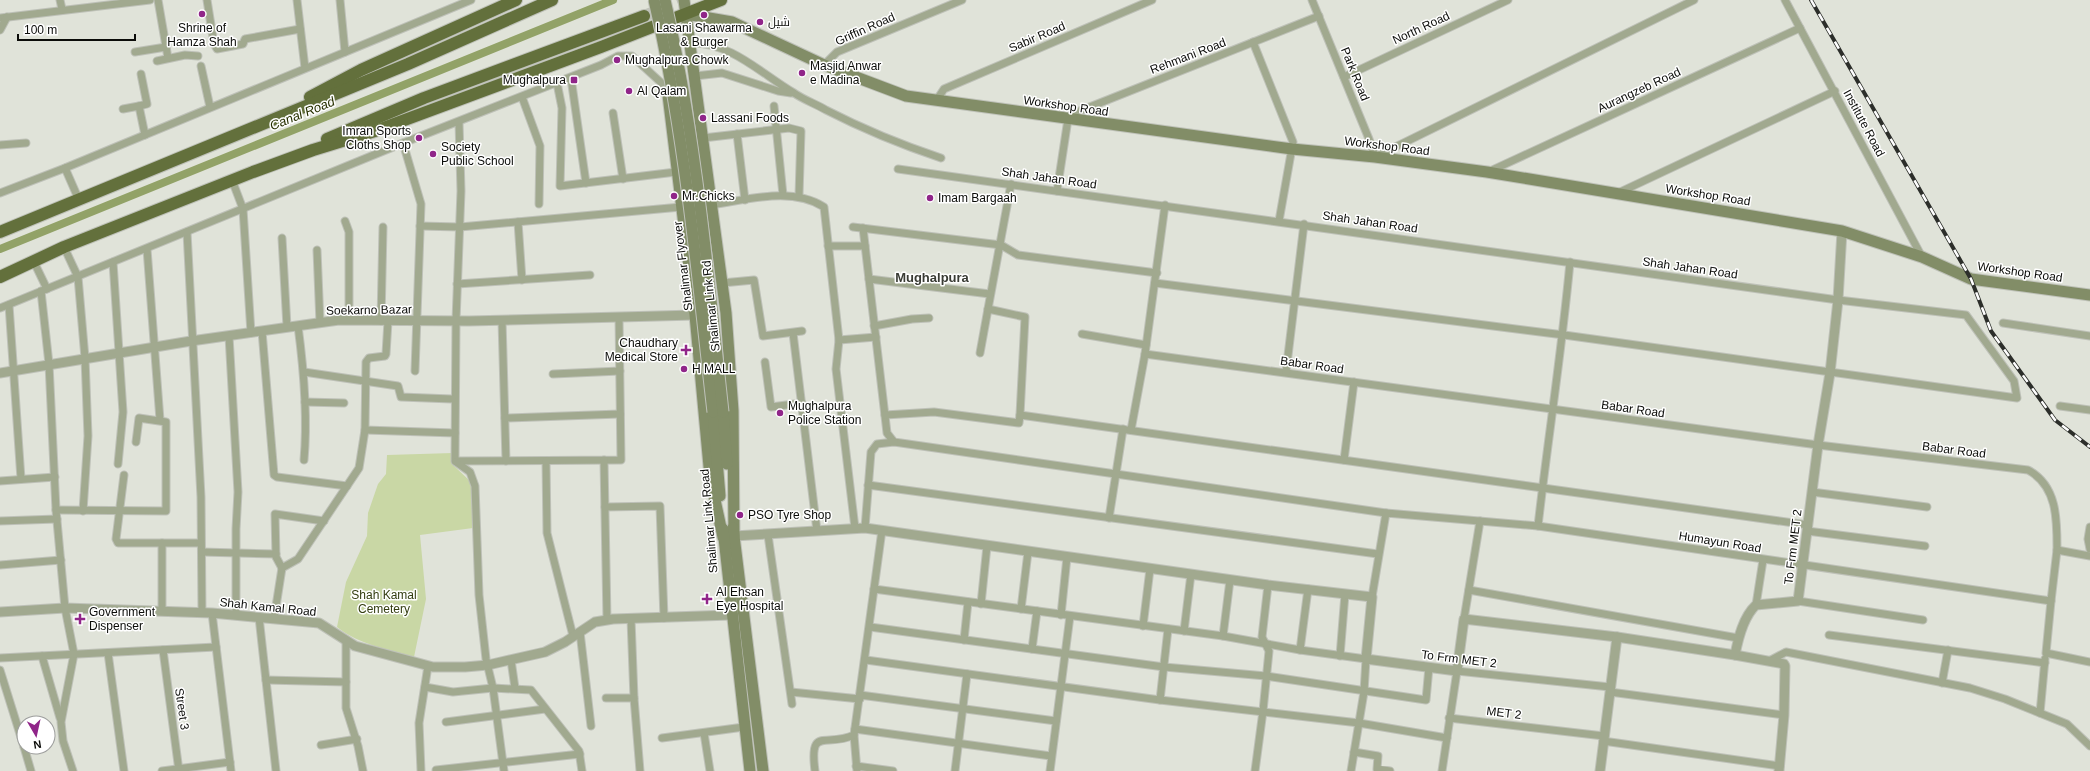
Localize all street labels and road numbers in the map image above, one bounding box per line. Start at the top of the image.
street label: North Road [1390,9,1452,47]
street label: Griffin Road [833,10,897,48]
street label: Sabir Road [1007,19,1067,55]
street label: Rehmani Road [1148,35,1228,77]
street label: Park Road [1338,45,1372,103]
street label: Aurangzeb Road [1595,65,1683,115]
street label: Institute Road [1840,87,1888,159]
street label: Workshop Road [1023,93,1109,119]
street label: Workshop Road [1344,134,1430,158]
street label: Shah Jahan Road [1000,164,1098,192]
street label: Workshop Road [1665,181,1751,209]
street label: Shah Jahan Road [1321,208,1419,236]
street label: Shalimar Flyover [671,220,695,312]
street label: Shah Jahan Road [1641,254,1739,282]
street label: Workshop Road [1977,259,2063,285]
street label: Shalimar Link Rd [699,260,723,352]
street label: Soekarno Bazar [326,302,412,318]
street label: Babar Road [1279,354,1345,376]
street label: Babar Road [1600,398,1666,420]
street label: Babar Road [1921,439,1987,461]
street label: Shalimar Link Road [697,468,721,574]
street label: To Frm MET 2 [1781,508,1805,585]
street label: Humayun Road [1678,529,1762,555]
street label: Shah Kamal Road [219,595,317,619]
street label: To Frm MET 2 [1421,647,1498,671]
street label: Street 3 [172,687,192,731]
street label: MET 2 [1486,704,1523,722]

